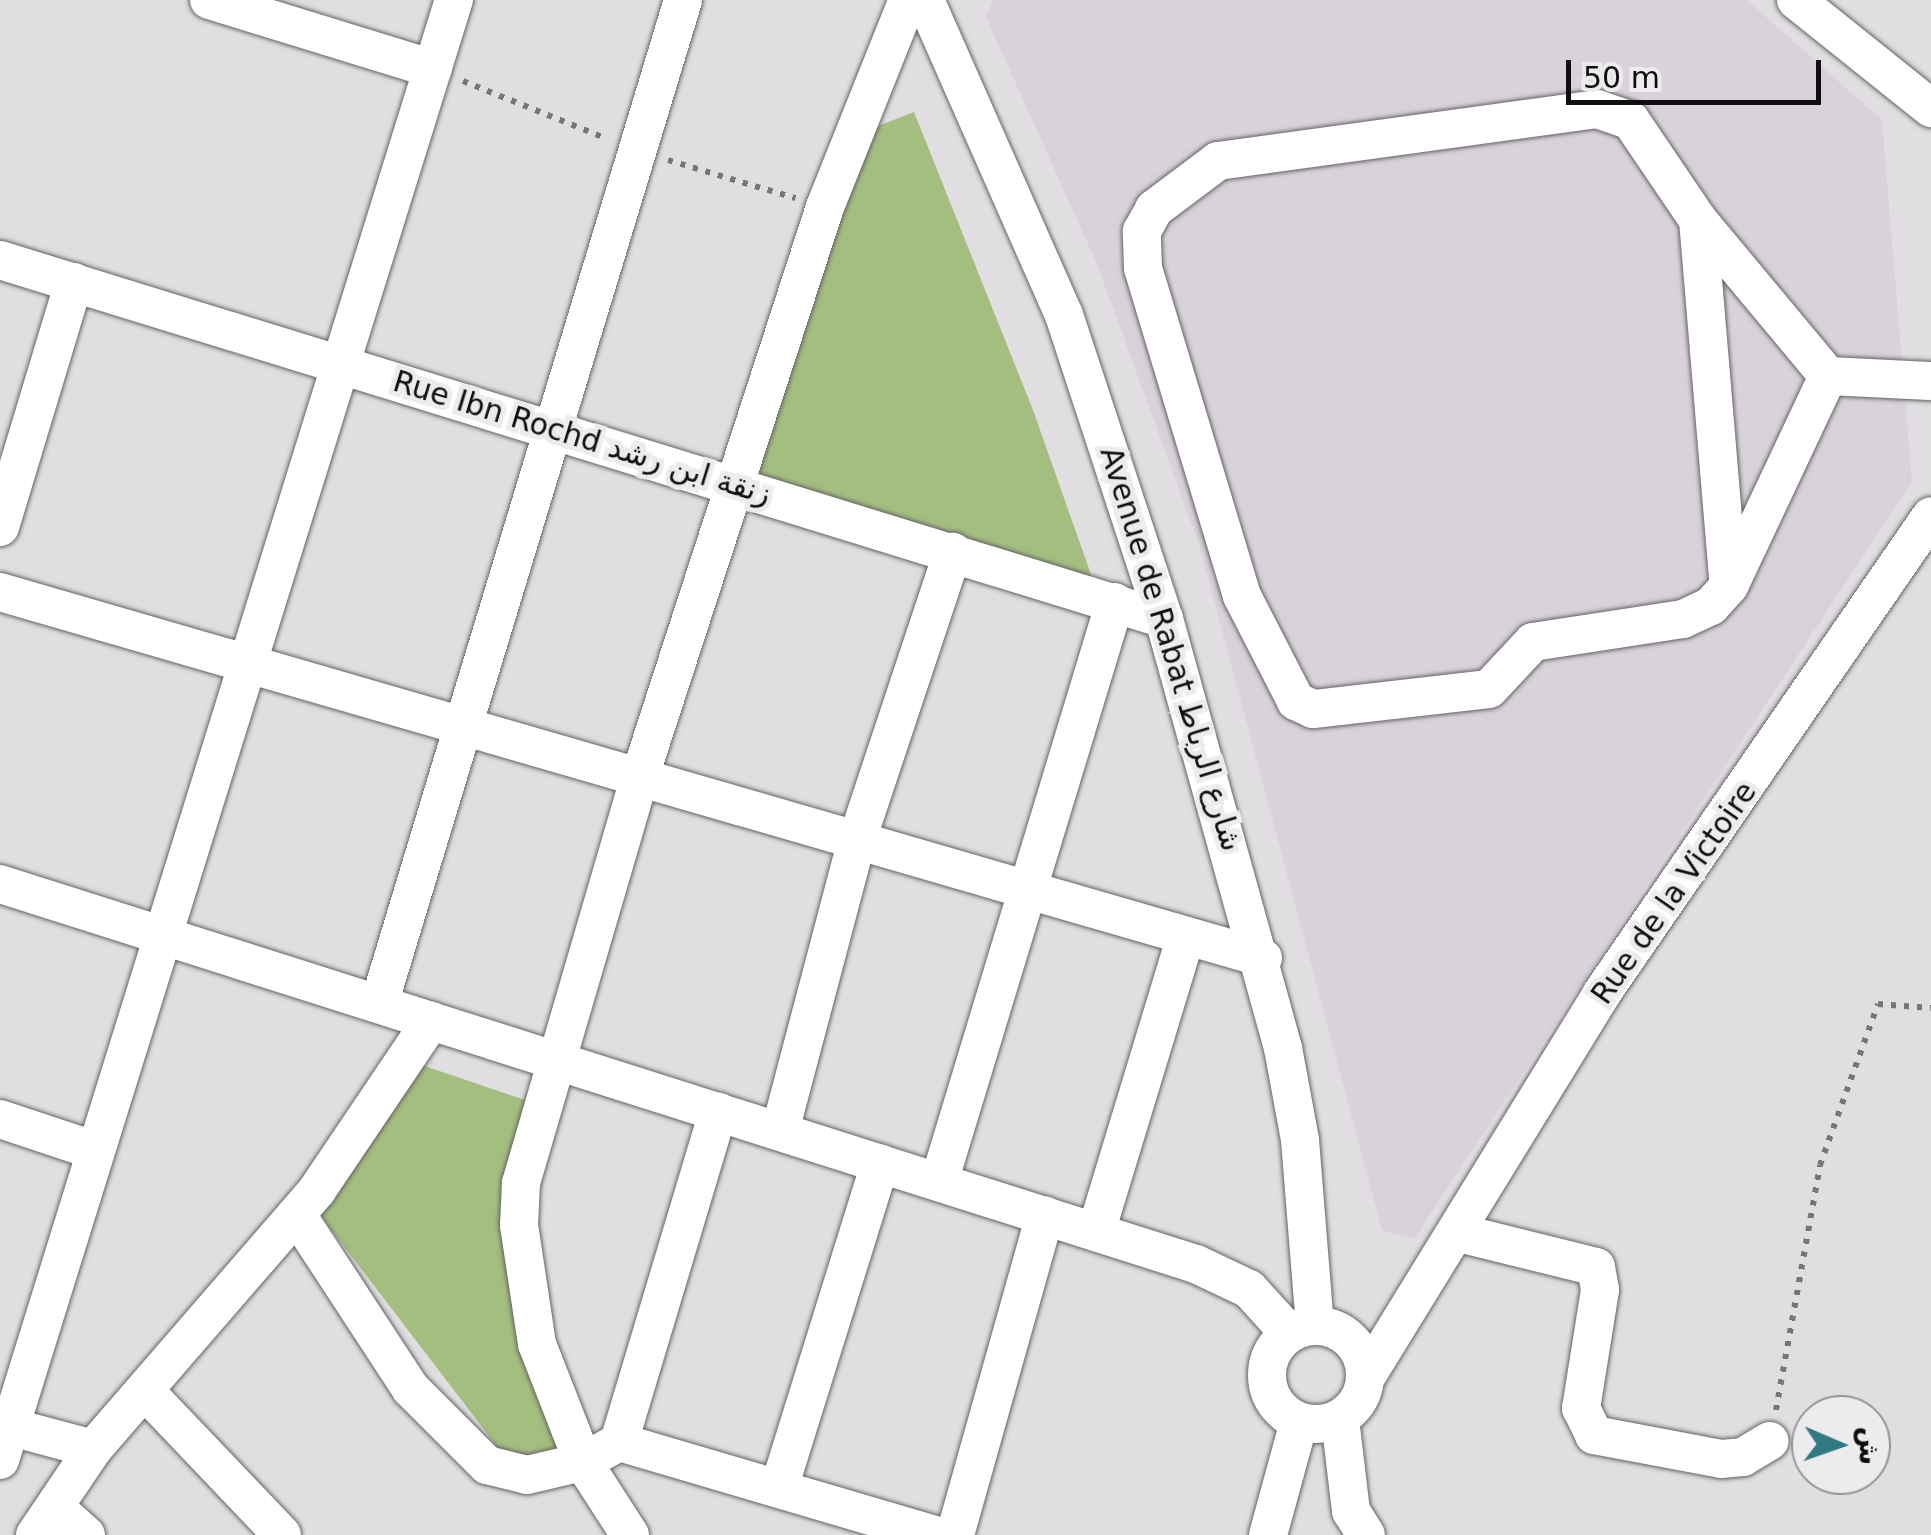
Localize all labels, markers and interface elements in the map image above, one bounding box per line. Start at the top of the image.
scale bar [1571,40,1826,102]
text: 50 m [1583,60,1660,95]
street label: Rue Ibn Rochd زنقة ابن رشد [389,363,775,513]
street label: Avenue de Rabat شارع الرباط [1092,443,1250,855]
street label: Rue de la Victoire [1584,775,1764,1011]
north arrow [1791,1395,1891,1495]
text: ش [1852,1426,1887,1466]

